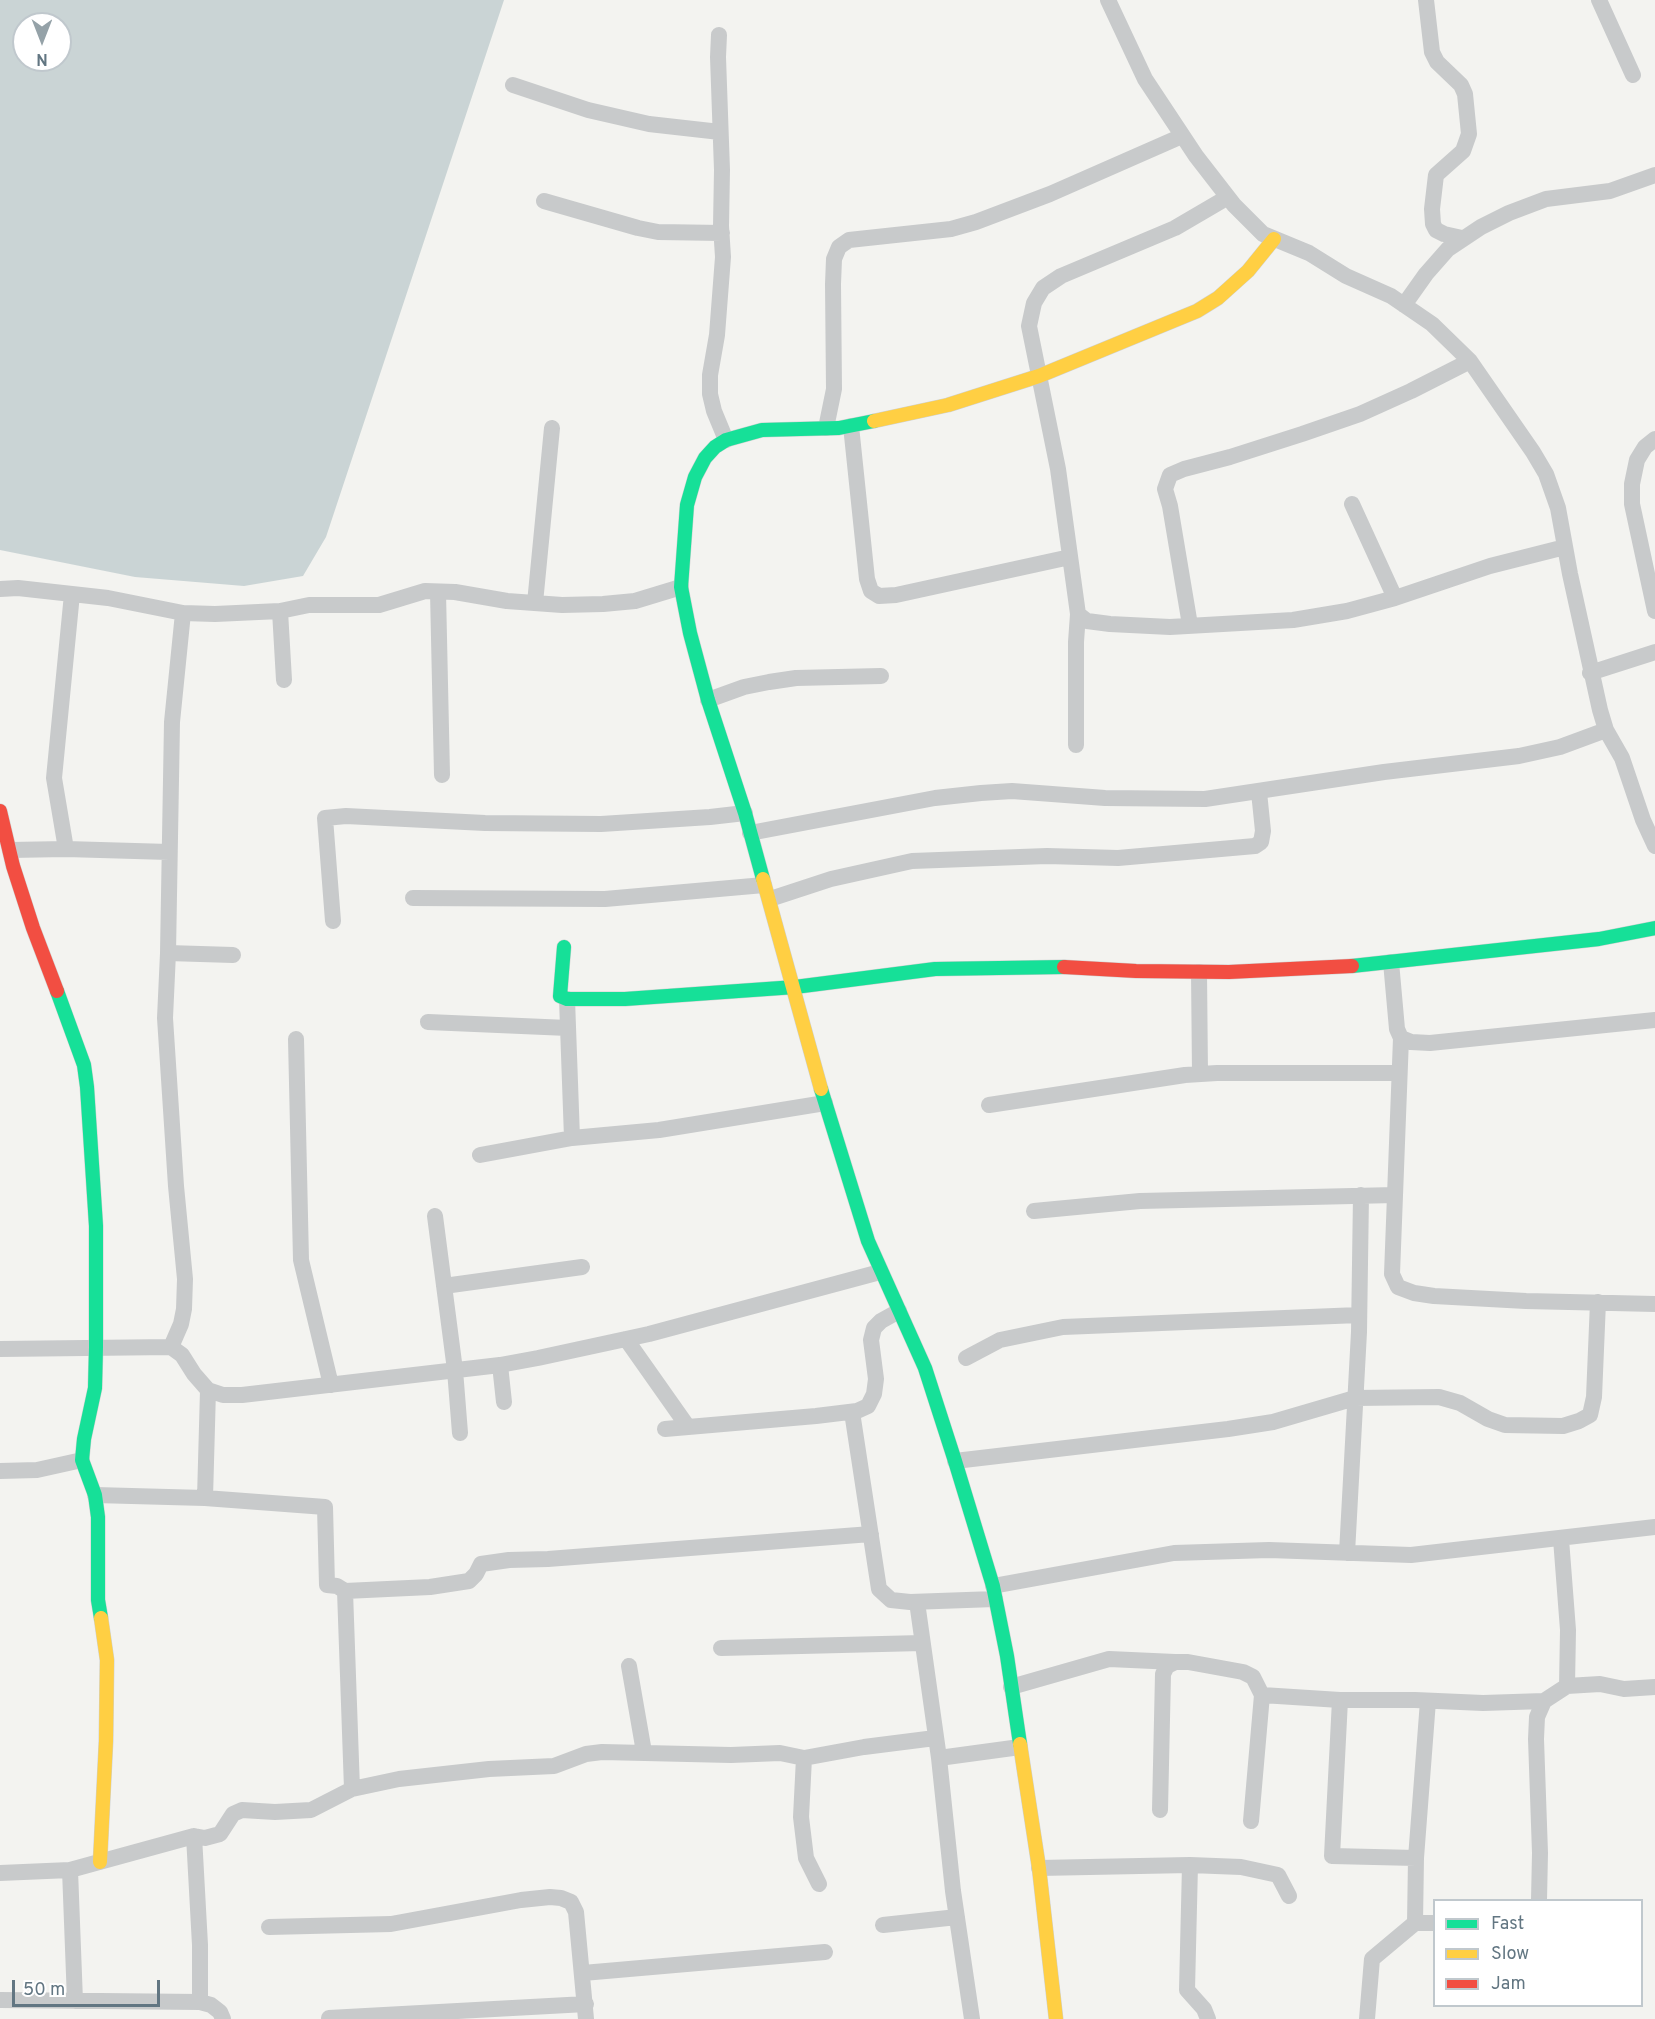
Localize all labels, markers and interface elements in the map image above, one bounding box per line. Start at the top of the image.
north arrow [12,12,72,72]
text: N [36,48,48,68]
legend [1433,1899,1643,2007]
text: Fast [1491,1913,1524,1936]
text: Slow [1491,1943,1529,1966]
scale bar [15,1968,164,2006]
text: Jam [1491,1973,1526,1996]
text: 50 m [23,1979,65,2002]

